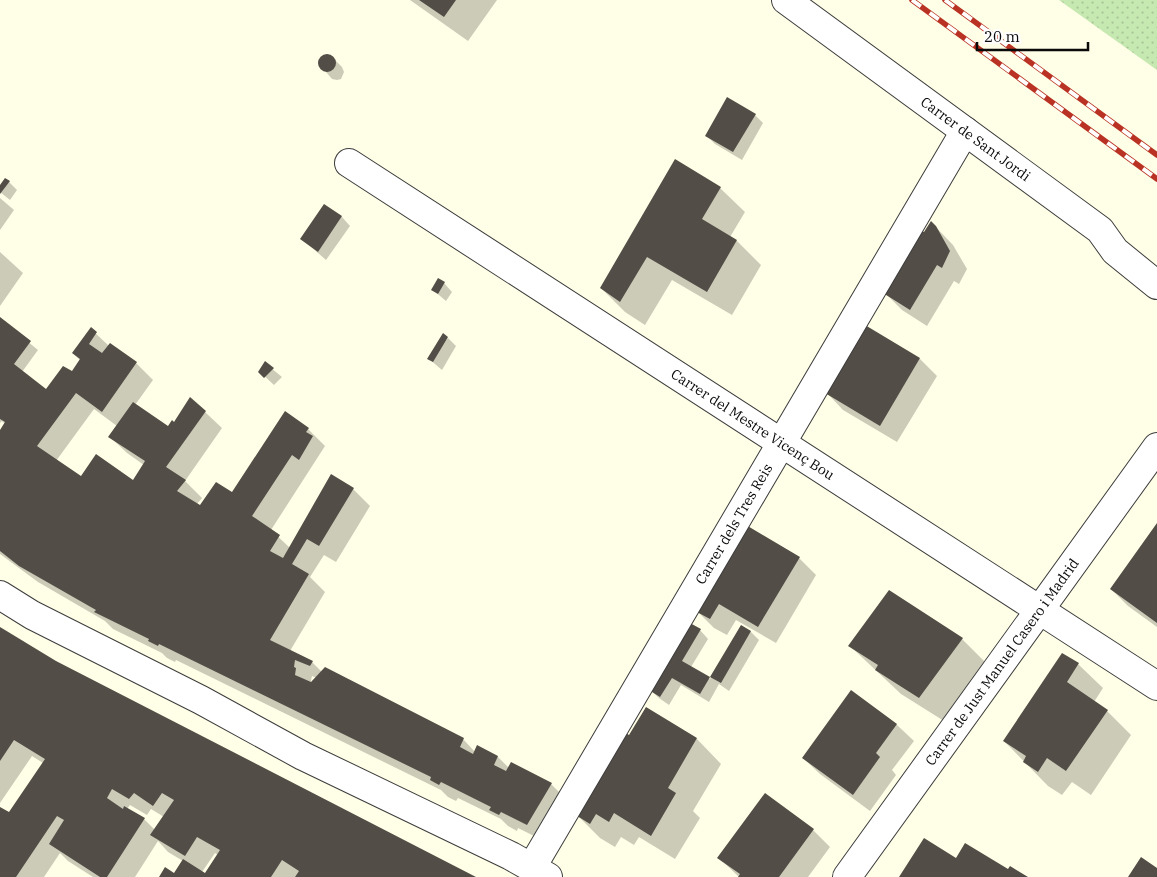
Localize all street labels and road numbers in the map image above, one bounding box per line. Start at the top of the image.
street label: Carrer de Sant Jordi [917,93,1034,185]
street label: Carrer del Mestre Vicenç Bou [668,365,838,484]
street label: Carrer dels Tres Reis [691,460,776,588]
street label: Carrer de Just Manuel Casero i Madrid [921,554,1083,769]

